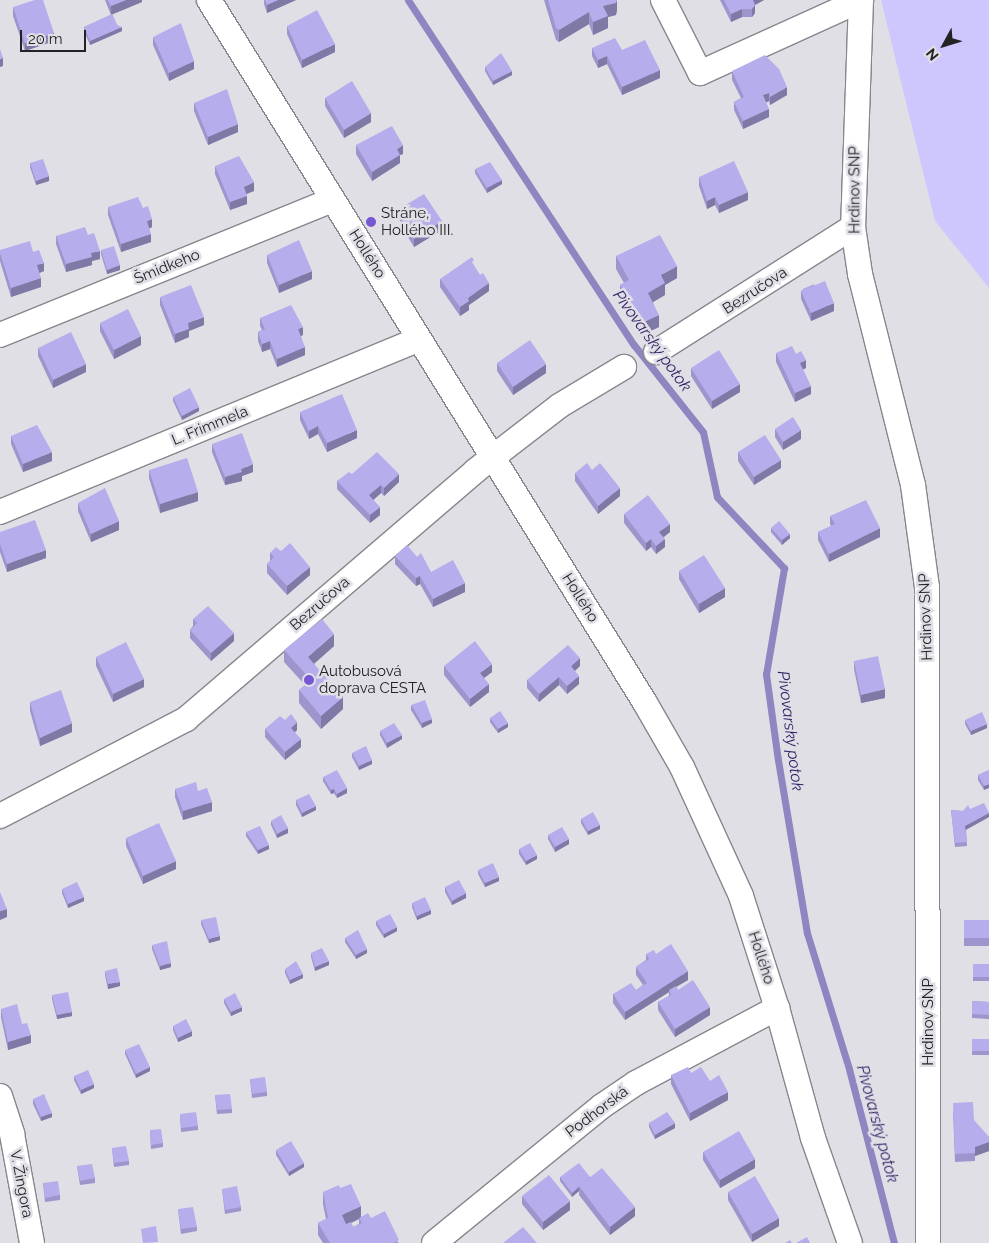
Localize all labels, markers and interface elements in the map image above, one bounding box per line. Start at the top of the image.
scale bar [22,20,89,52]
north arrow [919,20,969,70]
text: 20 m [28,30,63,48]
text: N [923,45,942,64]
street label: Hrdinov SNP [846,146,864,234]
place label: Stráne, Hollého III. [381,204,453,239]
marker: Stráne, Hollého III. [365,216,377,228]
street label: Hollého [345,226,389,282]
street label: Šmidkeho [131,246,203,288]
street label: Bezručova [719,264,791,318]
water label: Pivovarský potok [609,286,695,396]
street label: L. Frimmela [169,403,251,449]
street label: Hollého [558,570,602,626]
street label: Bezručova [287,573,353,635]
street label: Hrdinov SNP [915,573,937,661]
place label: Autobusová doprava CESTA [319,662,426,697]
water label: Pivovarský potok [773,670,807,792]
marker: Autobusová doprava CESTA [303,674,315,686]
street label: Hollého [744,929,778,987]
street label: Hrdinov SNP [920,978,938,1066]
water label: Pivovarský potok [852,1063,902,1185]
street label: Podhorská [562,1083,632,1141]
street label: V. Žingora [6,1149,36,1219]

